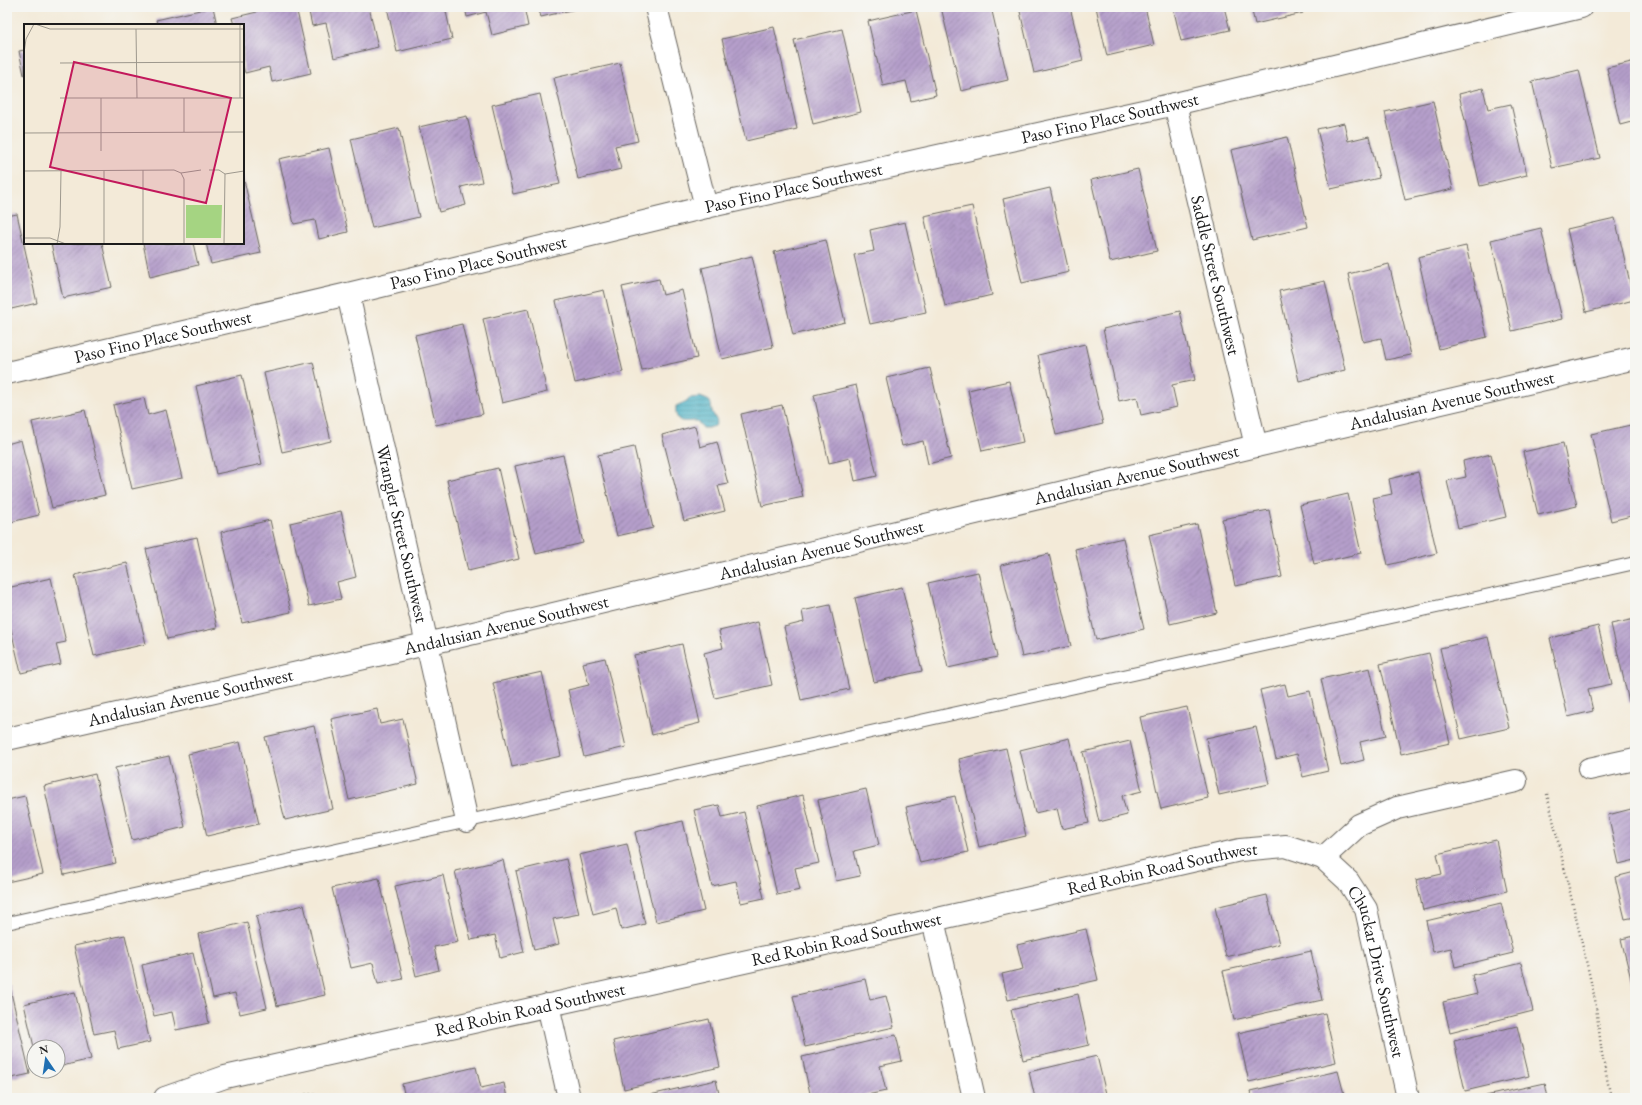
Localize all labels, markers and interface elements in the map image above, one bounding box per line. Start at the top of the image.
inset map [24,24,244,244]
street label: Paso Fino Place Southwest [1019,87,1201,148]
street label: Paso Fino Place Southwest [702,157,885,218]
street label: Saddle Street Southwest [1186,193,1246,358]
street label: Paso Fino Place Southwest [387,229,569,294]
street label: Paso Fino Place Southwest [72,305,254,368]
street label: Andalusian Avenue Southwest [1346,365,1557,435]
street label: Andalusian Avenue Southwest [1031,438,1241,510]
street label: Wrangler Street Southwest [371,443,434,625]
street label: Andalusian Avenue Southwest [716,514,926,585]
street label: Andalusian Avenue Southwest [400,589,611,660]
street label: Andalusian Avenue Southwest [84,662,295,732]
street label: Red Robin Road Southwest [1065,837,1259,900]
street label: Chuckar Drive Southwest [1343,880,1411,1060]
street label: Red Robin Road Southwest [749,906,944,971]
street label: Red Robin Road Southwest [433,977,627,1041]
north arrow [26,1039,66,1079]
text: N [38,1041,50,1057]

